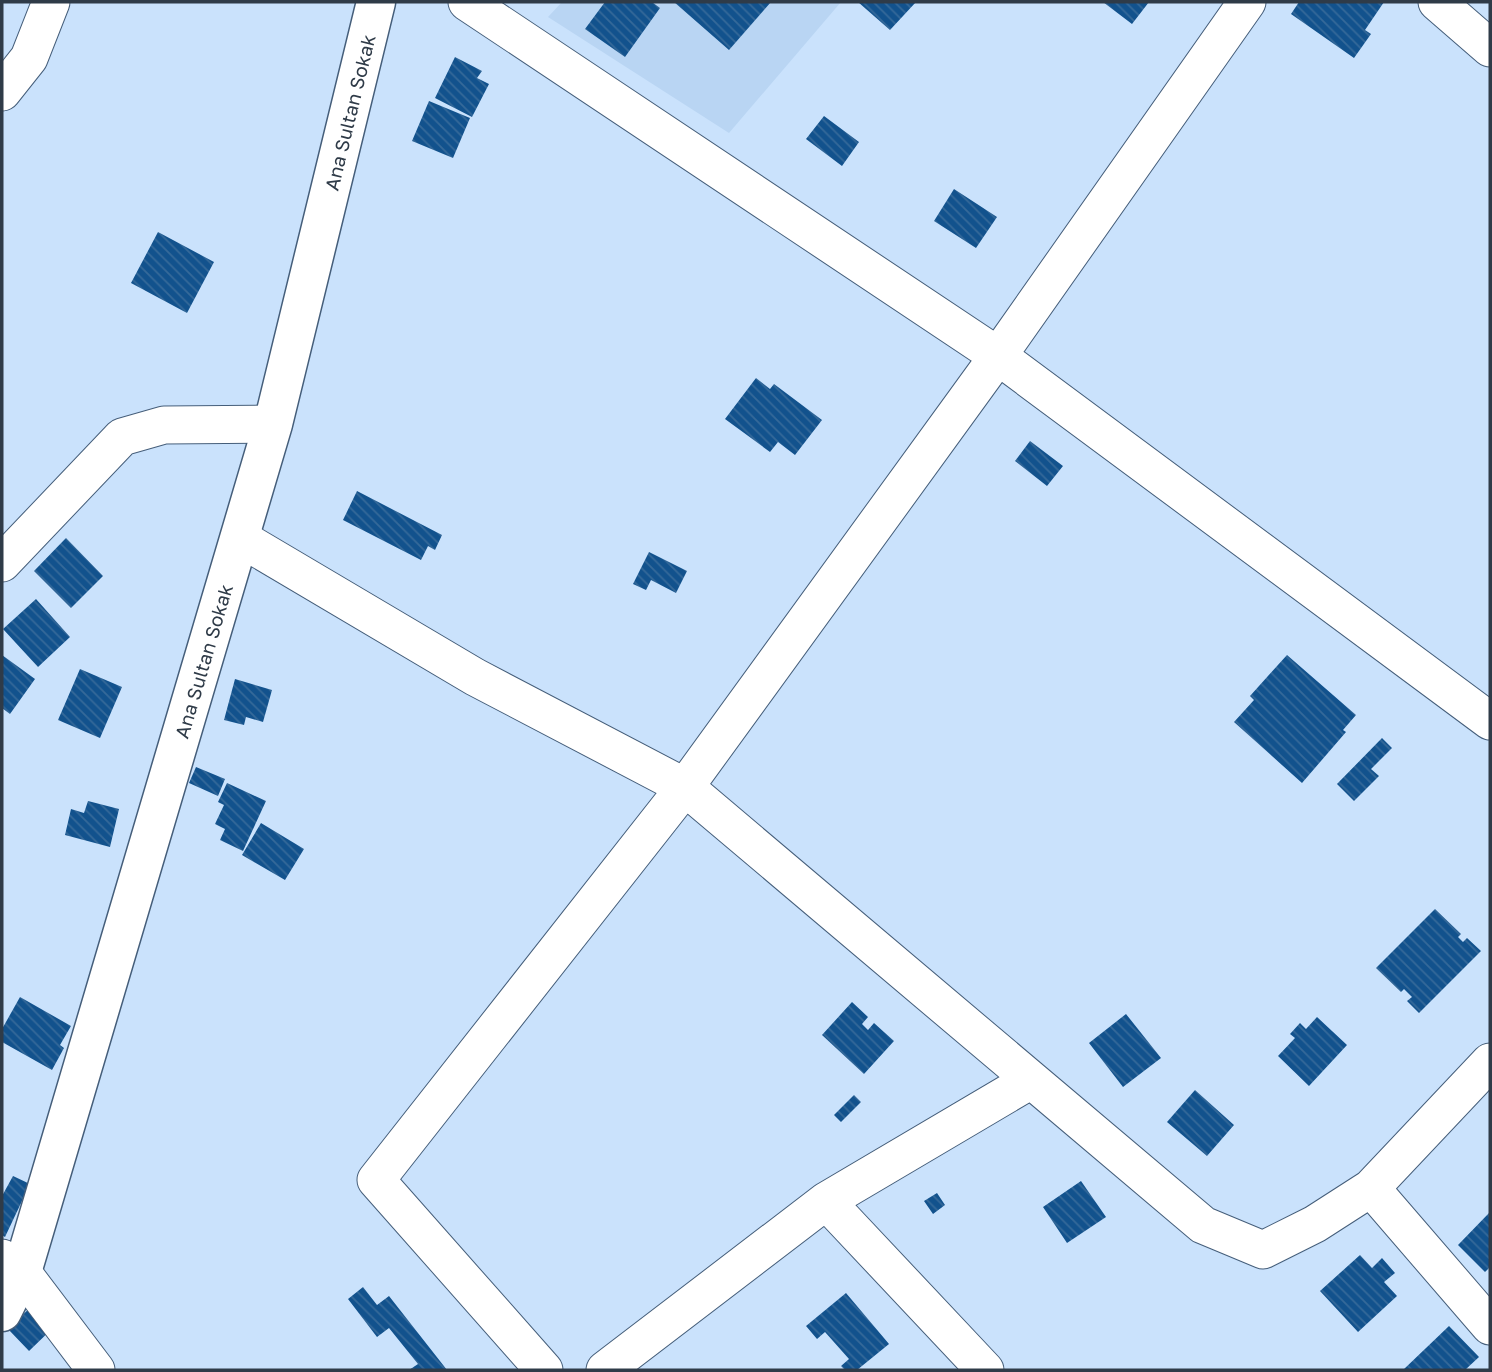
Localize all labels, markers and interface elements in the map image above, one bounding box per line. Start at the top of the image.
street label: Ana Sultan Sokak [319,32,379,193]
street label: Ana Sultan Sokak [169,581,237,741]

